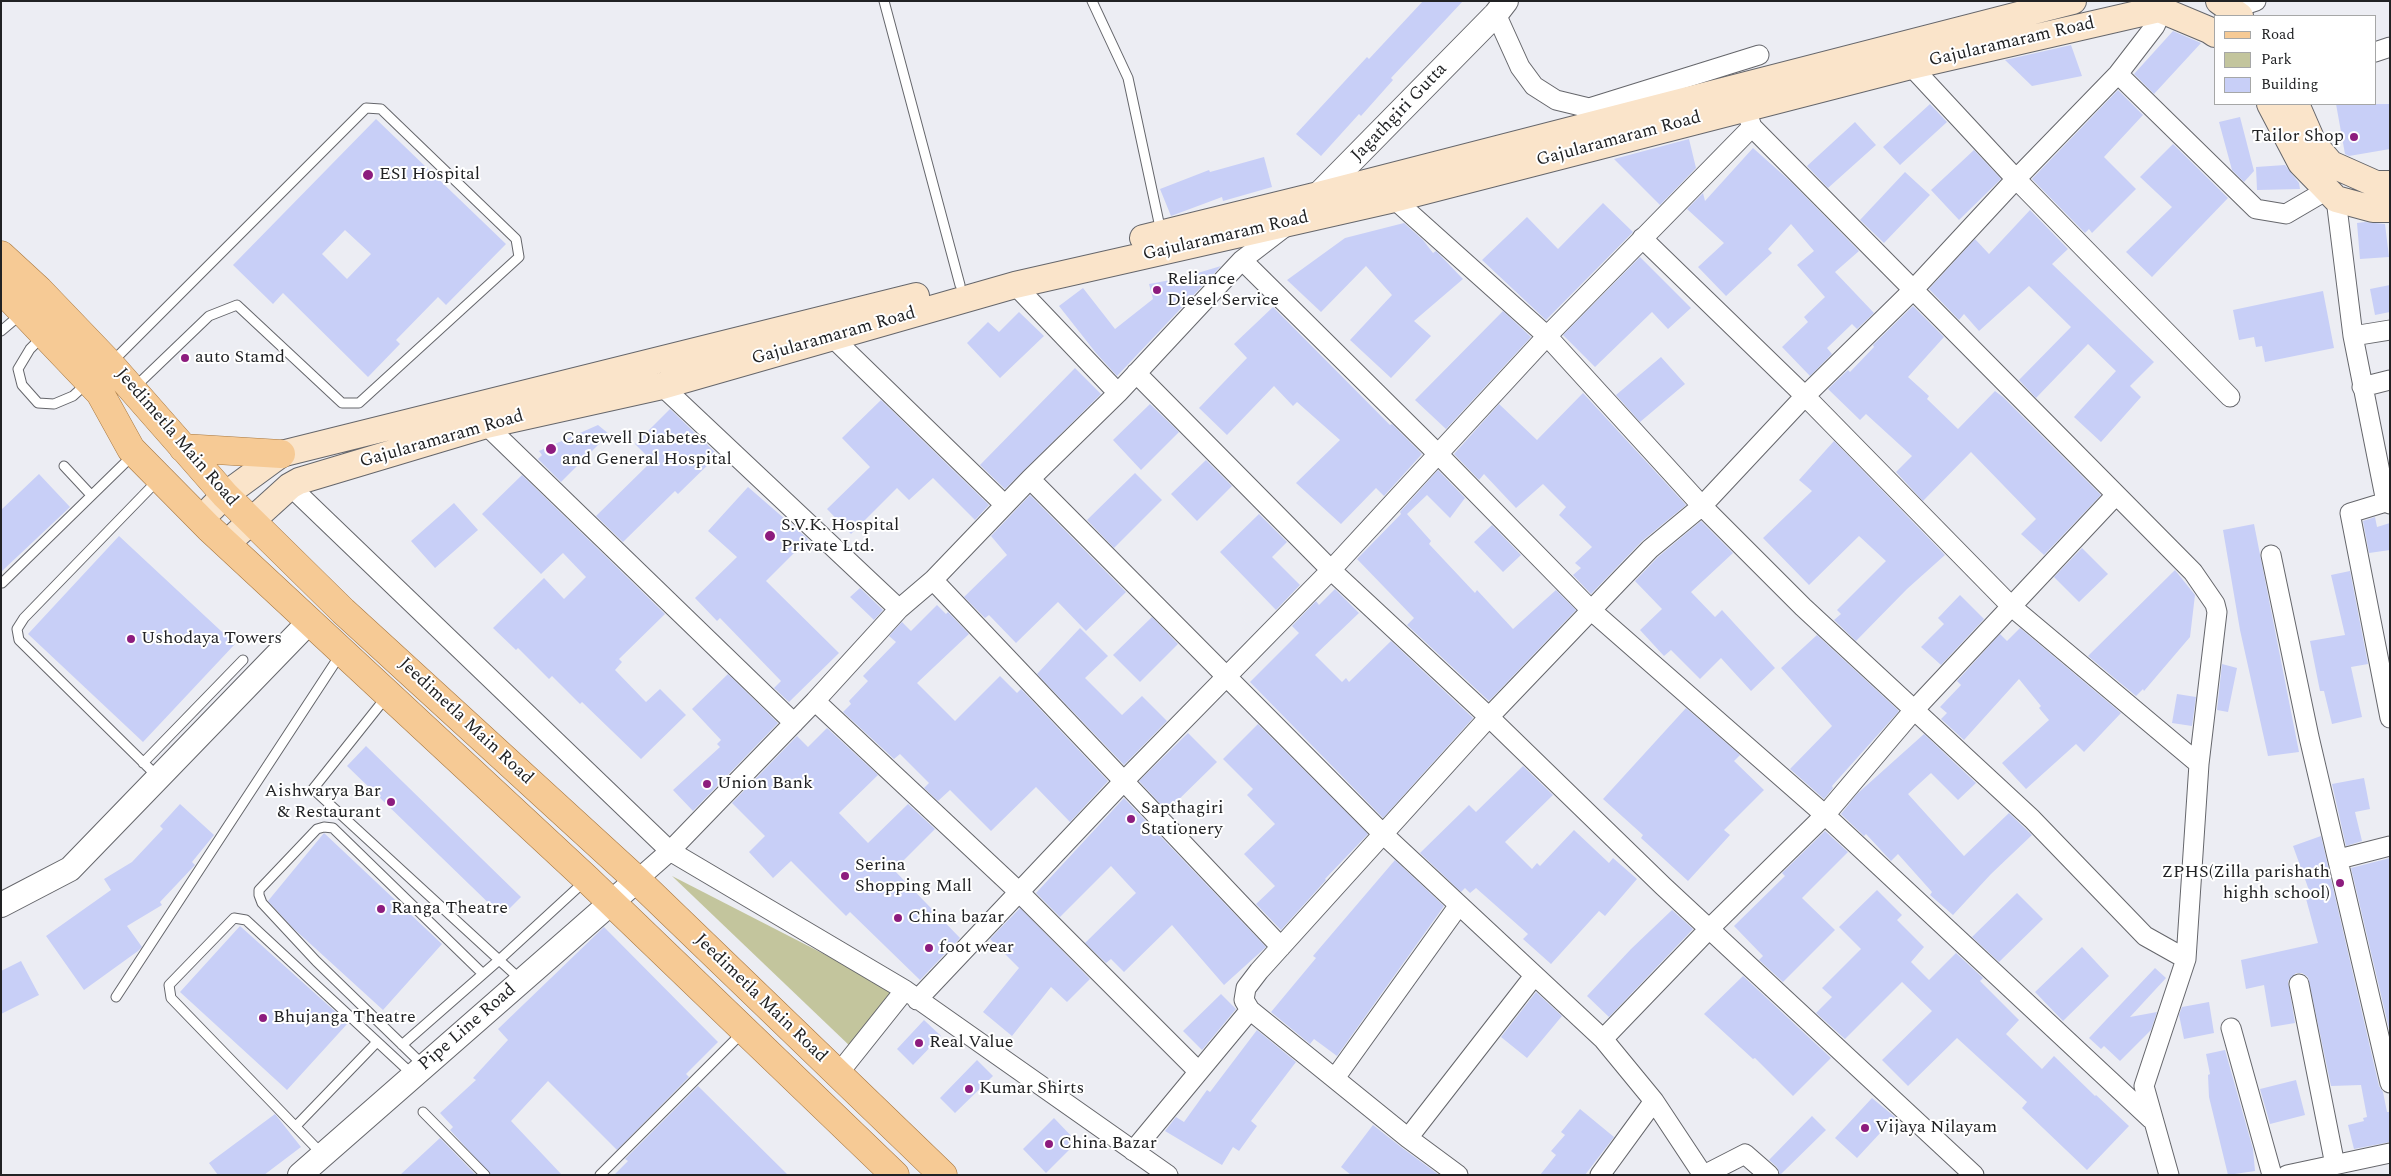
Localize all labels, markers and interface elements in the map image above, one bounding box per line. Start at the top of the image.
street label: Gajularamaram Road [1927,13,2097,73]
legend [2214,15,2376,105]
text: Road [2261,23,2295,46]
text: Park [2261,48,2292,71]
street label: Jagathgiri Gutta [1348,59,1452,167]
text: Building [2261,73,2318,96]
street label: Gajularamaram Road [1534,108,1704,172]
place label: Tailor Shop [2252,126,2344,148]
marker: Tailor Shop [2348,131,2360,143]
place label: ESI Hospital [379,164,480,186]
marker: ESI Hospital [361,168,375,182]
street label: Gajularamaram Road [1141,207,1311,267]
place label: Reliance Diesel Service [1167,269,1279,312]
marker: Reliance Diesel Service [1151,284,1163,296]
street label: Gajularamaram Road [750,303,918,371]
place label: auto Stamd [195,347,285,369]
marker: auto Stamd [179,352,191,364]
street label: Jeedimetla Main Road [110,364,242,512]
street label: Gajularamaram Road [358,406,526,474]
place label: Carewell Diabetes and General Hospital [562,428,732,470]
marker: Carewell Diabetes and General Hospital [544,442,558,456]
place label: S.V.K. Hospital Private Ltd. [781,515,899,558]
marker: S.V.K. Hospital Private Ltd. [763,529,777,543]
place label: Ushodaya Towers [141,628,282,650]
marker: Ushodaya Towers [125,633,137,645]
street label: Jeedimetla Main Road [393,654,537,790]
place label: Union Bank [717,773,813,795]
marker: Union Bank [701,778,713,790]
place label: Aishwarya Bar & Restaurant [265,781,381,824]
marker: Aishwarya Bar & Restaurant [385,796,397,808]
place label: Sapthagiri Stationery [1141,798,1224,841]
marker: Sapthagiri Stationery [1125,813,1137,825]
place label: Serina Shopping Mall [855,855,972,898]
place label: ZPHS(Zilla parishath highh school) [2161,862,2330,904]
marker: Serina Shopping Mall [839,870,851,882]
marker: ZPHS(Zilla parishath highh school) [2334,877,2346,889]
place label: Ranga Theatre [391,898,508,920]
marker: Ranga Theatre [375,903,387,915]
place label: China bazar [908,907,1004,929]
marker: China bazar [892,912,904,924]
street label: Jeedimetla Main Road [689,930,831,1068]
place label: foot wear [939,937,1014,959]
marker: foot wear [923,942,935,954]
street label: Pipe Line Road [415,980,521,1076]
place label: Bhujanga Theatre [273,1007,416,1029]
marker: Bhujanga Theatre [257,1012,269,1024]
place label: Real Value [929,1032,1013,1054]
marker: Real Value [913,1037,925,1049]
place label: Kumar Shirts [979,1078,1084,1100]
marker: Kumar Shirts [963,1083,975,1095]
place label: Vijaya Nilayam [1875,1117,1997,1139]
marker: Vijaya Nilayam [1859,1122,1871,1134]
place label: China Bazar [1059,1133,1157,1155]
marker: China Bazar [1043,1138,1055,1150]

